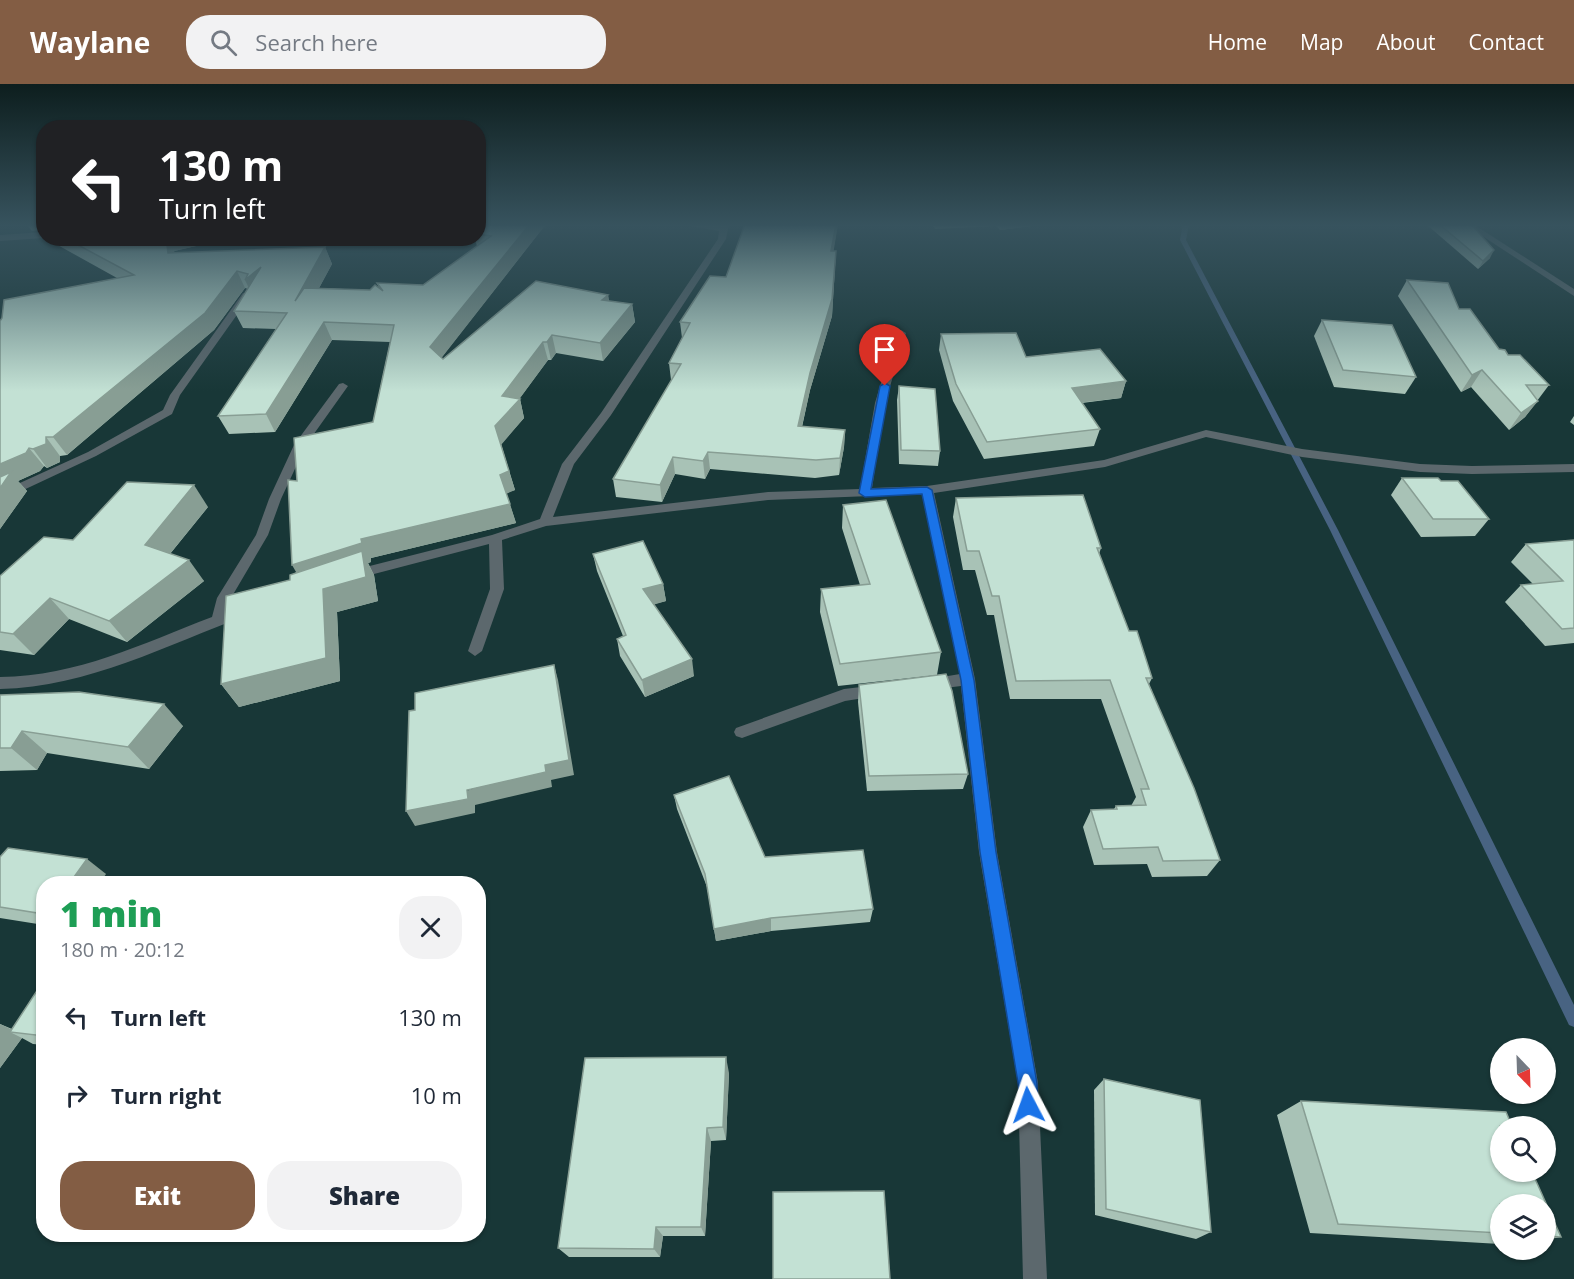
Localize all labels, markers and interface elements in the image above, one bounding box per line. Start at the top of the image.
search box [186,15,606,69]
text: Waylane [30,23,150,61]
icon: search [207,26,240,59]
text: Search here [255,27,378,57]
text: Home [1208,28,1267,56]
text: Map [1300,28,1343,56]
text: About [1376,28,1436,56]
text: Contact [1469,28,1544,56]
text: 130 m [159,136,283,193]
icon: left [60,144,138,222]
text: Turn left [159,190,266,227]
pin [859,324,910,386]
icon: arrive [868,333,901,366]
text: 1 min [60,889,162,938]
button: close [399,896,462,959]
text: 180 m · 20:12 [60,936,185,963]
icon: left [60,1001,93,1034]
text: Turn left [111,1002,206,1032]
text: 130 m [398,1002,462,1032]
north arrow [1490,1038,1556,1104]
map controls [1490,1038,1556,1260]
position arrow [996,1073,1060,1137]
icon: right [60,1079,93,1112]
text: Turn right [111,1080,222,1110]
text: 10 m [411,1080,462,1110]
button: search [1490,1116,1556,1182]
button: Exit [60,1161,255,1230]
button: Share [267,1161,462,1230]
button: layers [1490,1194,1556,1260]

